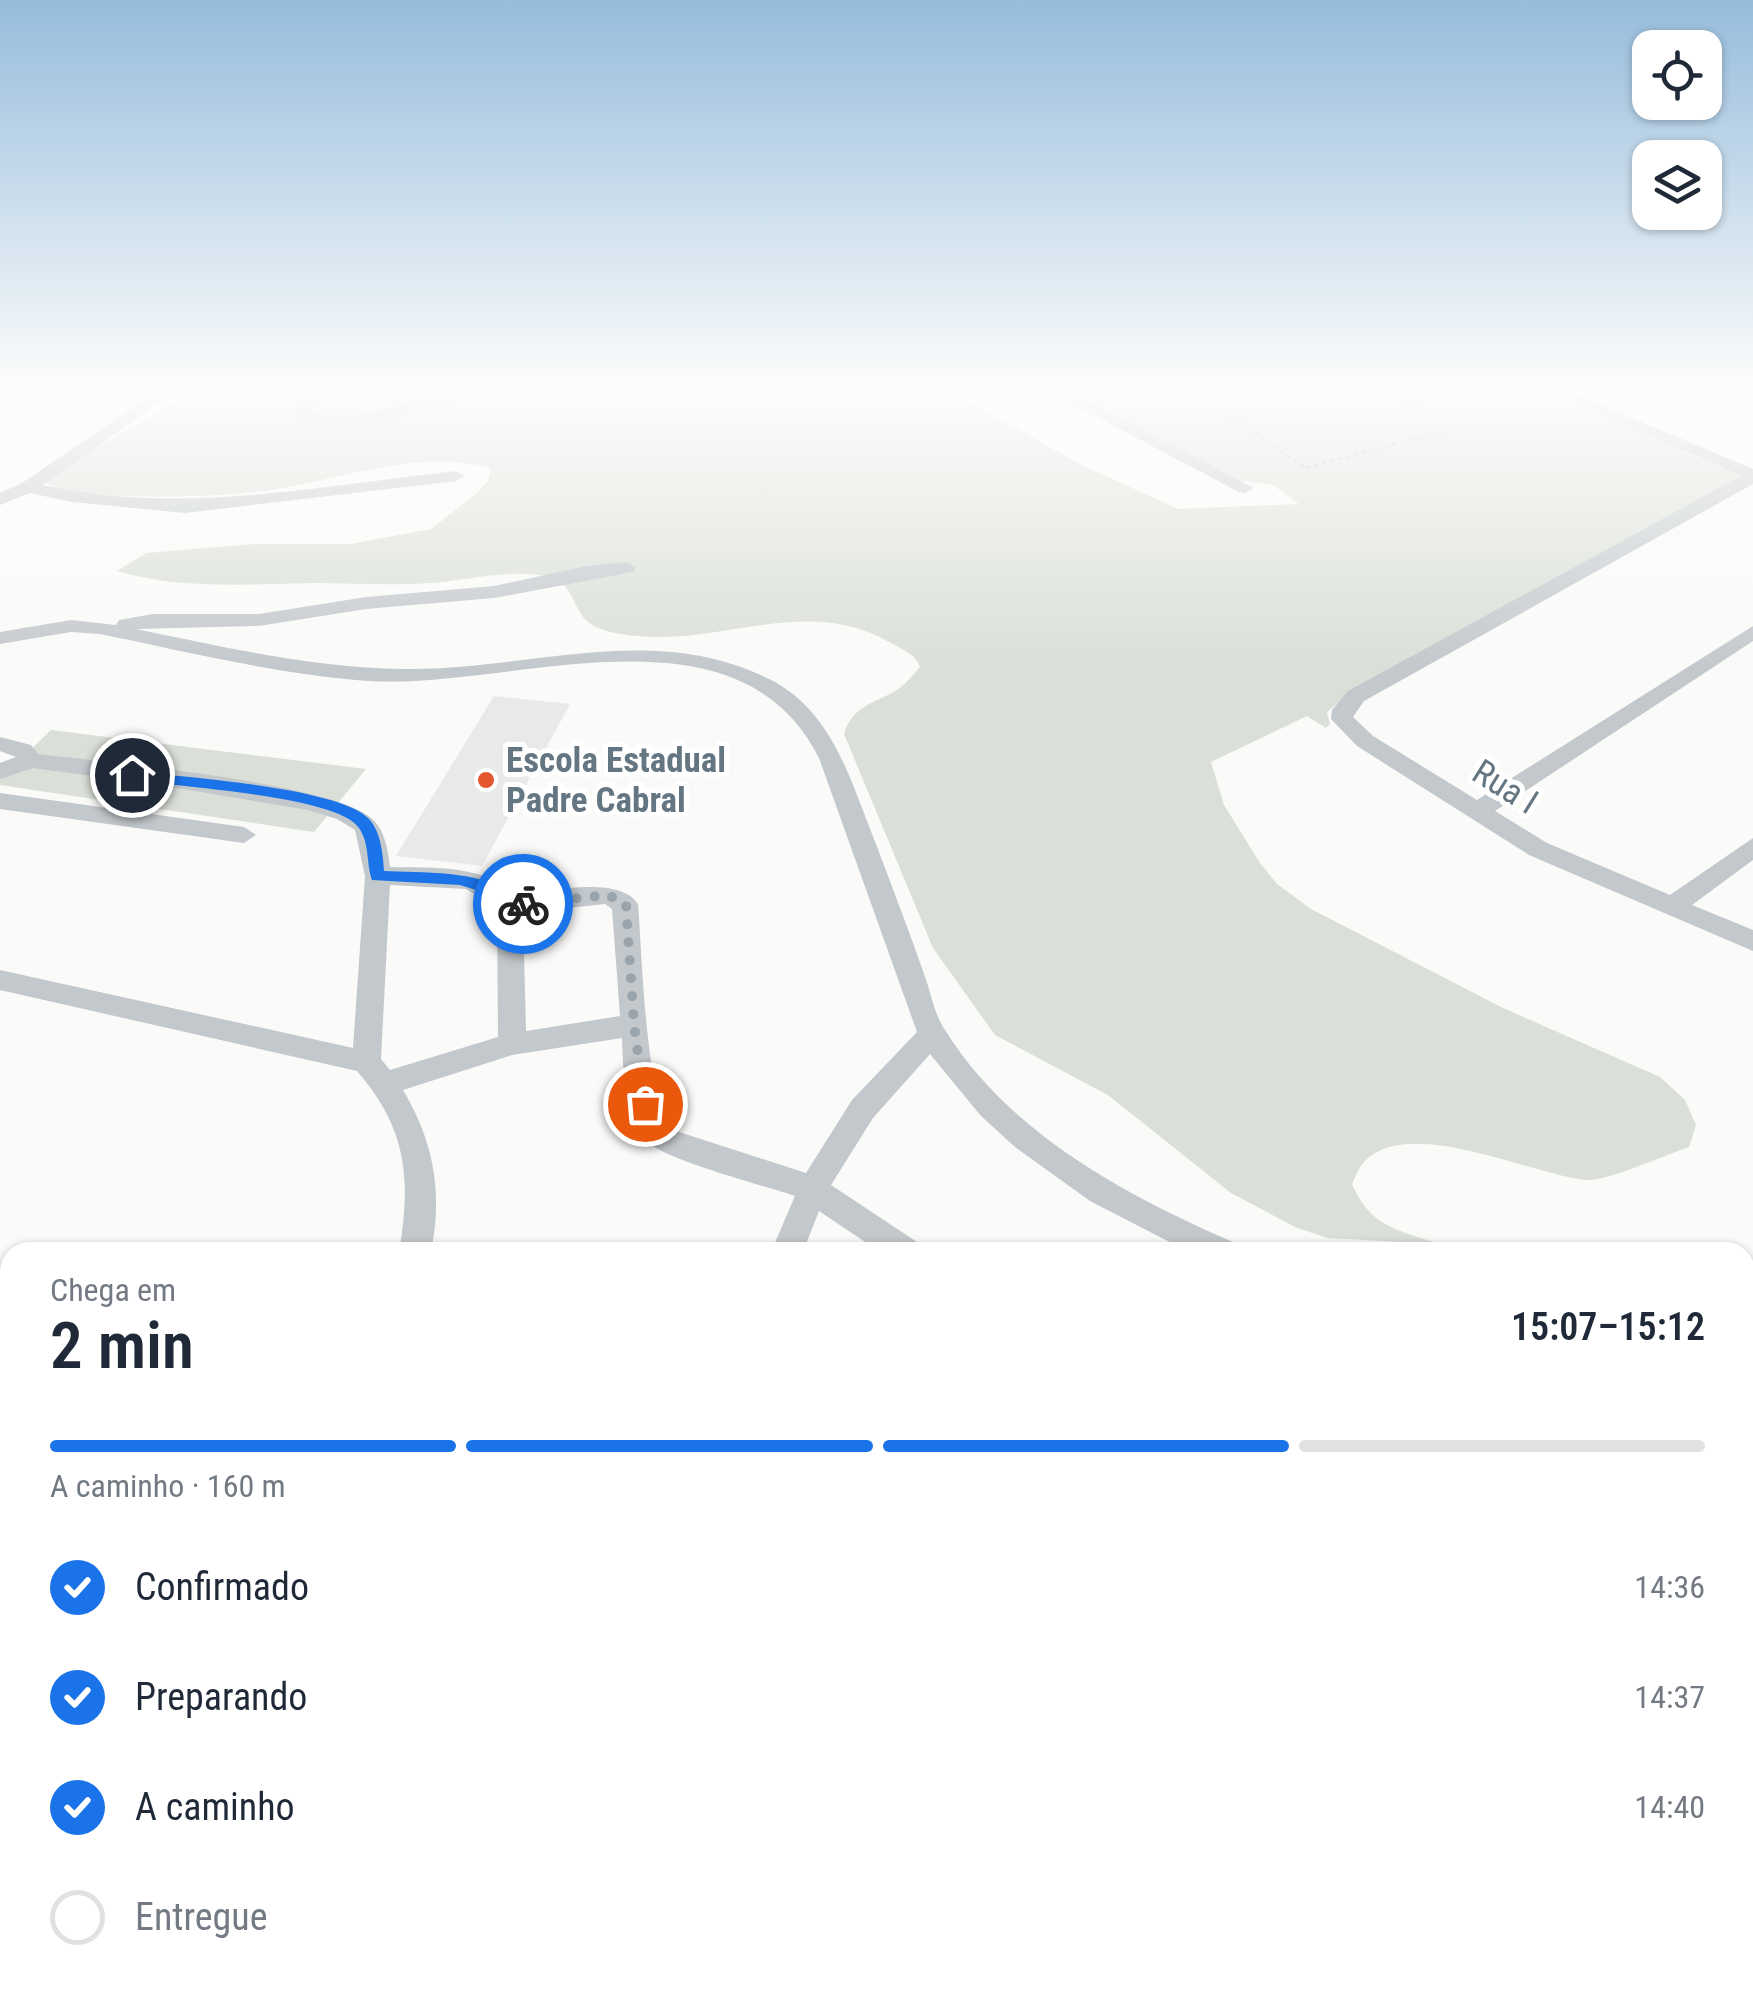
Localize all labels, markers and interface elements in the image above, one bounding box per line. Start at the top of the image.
map controls [1632,30,1722,230]
button: locate [1632,30,1722,120]
button: layers [1632,140,1722,230]
pin [90,733,175,818]
place label: Escola Estadual Padre Cabral [506,740,726,821]
icon: home [105,748,160,803]
street label: Rua I [1465,751,1545,823]
marker: Escola Estadual Padre Cabral [475,769,497,791]
courier [473,854,573,954]
icon: bike [496,877,551,932]
pin [603,1062,688,1147]
icon: bag [618,1077,673,1132]
text: Chega em [50,1271,176,1309]
text: 15:07–15:12 [1511,1305,1705,1349]
text: 2 min [50,1308,194,1384]
text: A caminho · 160 m [50,1467,286,1505]
icon: check [50,1560,105,1615]
text: Confirmado [135,1565,309,1609]
text: 14:36 [1634,1568,1705,1606]
icon: check [50,1670,105,1725]
text: Preparando [135,1675,307,1719]
text: 14:37 [1634,1678,1705,1716]
icon: check [50,1780,105,1835]
text: A caminho [135,1785,295,1829]
text: 14:40 [1634,1788,1705,1826]
text: Entregue [135,1895,268,1939]

